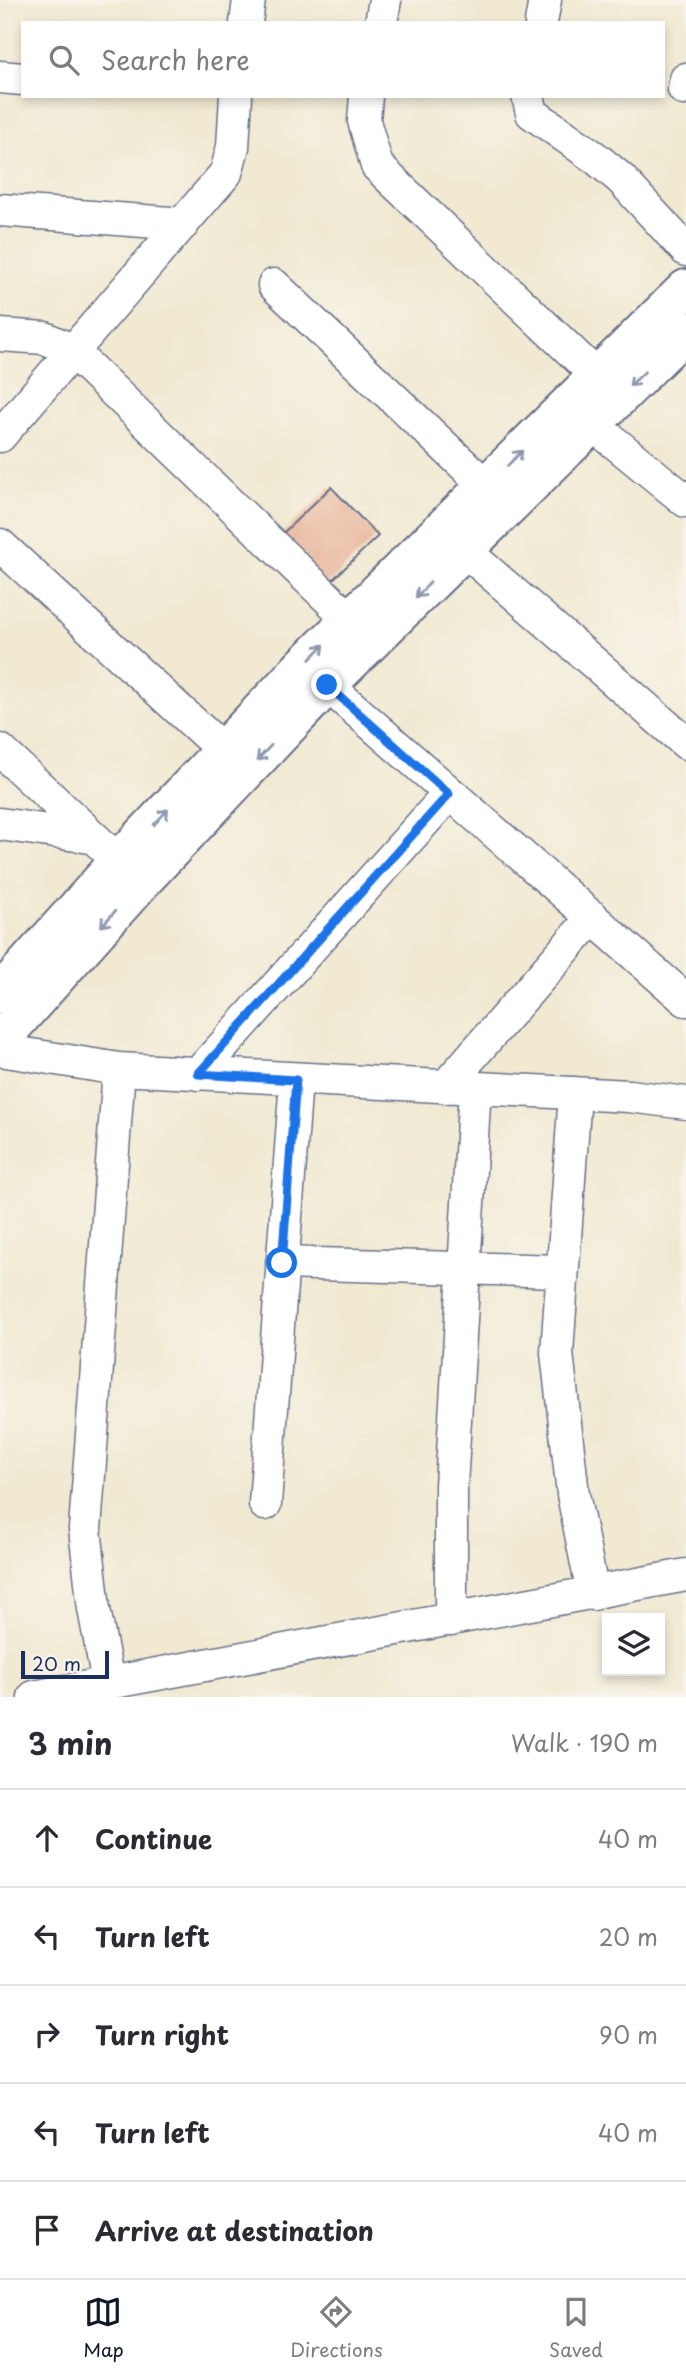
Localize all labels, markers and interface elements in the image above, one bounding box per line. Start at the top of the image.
search box [21,21,665,98]
text: Search here [101,40,250,79]
icon: search [45,41,83,79]
one-way arrow [629,370,646,387]
one-way arrow [506,449,523,466]
one-way arrow [414,581,431,598]
one-way arrow [309,643,326,660]
route end [311,669,342,700]
one-way arrow [255,744,272,761]
one-way arrow [152,808,169,825]
one-way arrow [100,910,117,927]
route start [266,1247,297,1278]
map controls [602,1613,665,1676]
button: layers [602,1613,665,1676]
scale bar [21,1648,108,1680]
text: 20 m [32,1649,81,1677]
text: 3 min [28,1720,113,1765]
text: Walk · 190 m [511,1725,658,1760]
icon: ahead [28,1819,66,1857]
text: Continue [95,1819,212,1858]
text: 40 m [598,1821,658,1856]
icon: left [28,1917,66,1955]
text: Turn left [95,1917,210,1956]
text: 20 m [599,1919,658,1954]
icon: right [28,2015,66,2053]
text: Turn right [95,2015,229,2054]
text: 90 m [599,2017,658,2052]
icon: left [28,2113,66,2151]
text: Turn left [95,2113,210,2152]
text: 40 m [598,2115,658,2150]
icon: arrive [28,2211,66,2249]
text: Arrive at destination [95,2211,374,2250]
tab: Map [83,2293,124,2363]
tab: Directions [290,2293,383,2363]
tab: Saved [549,2293,603,2363]

